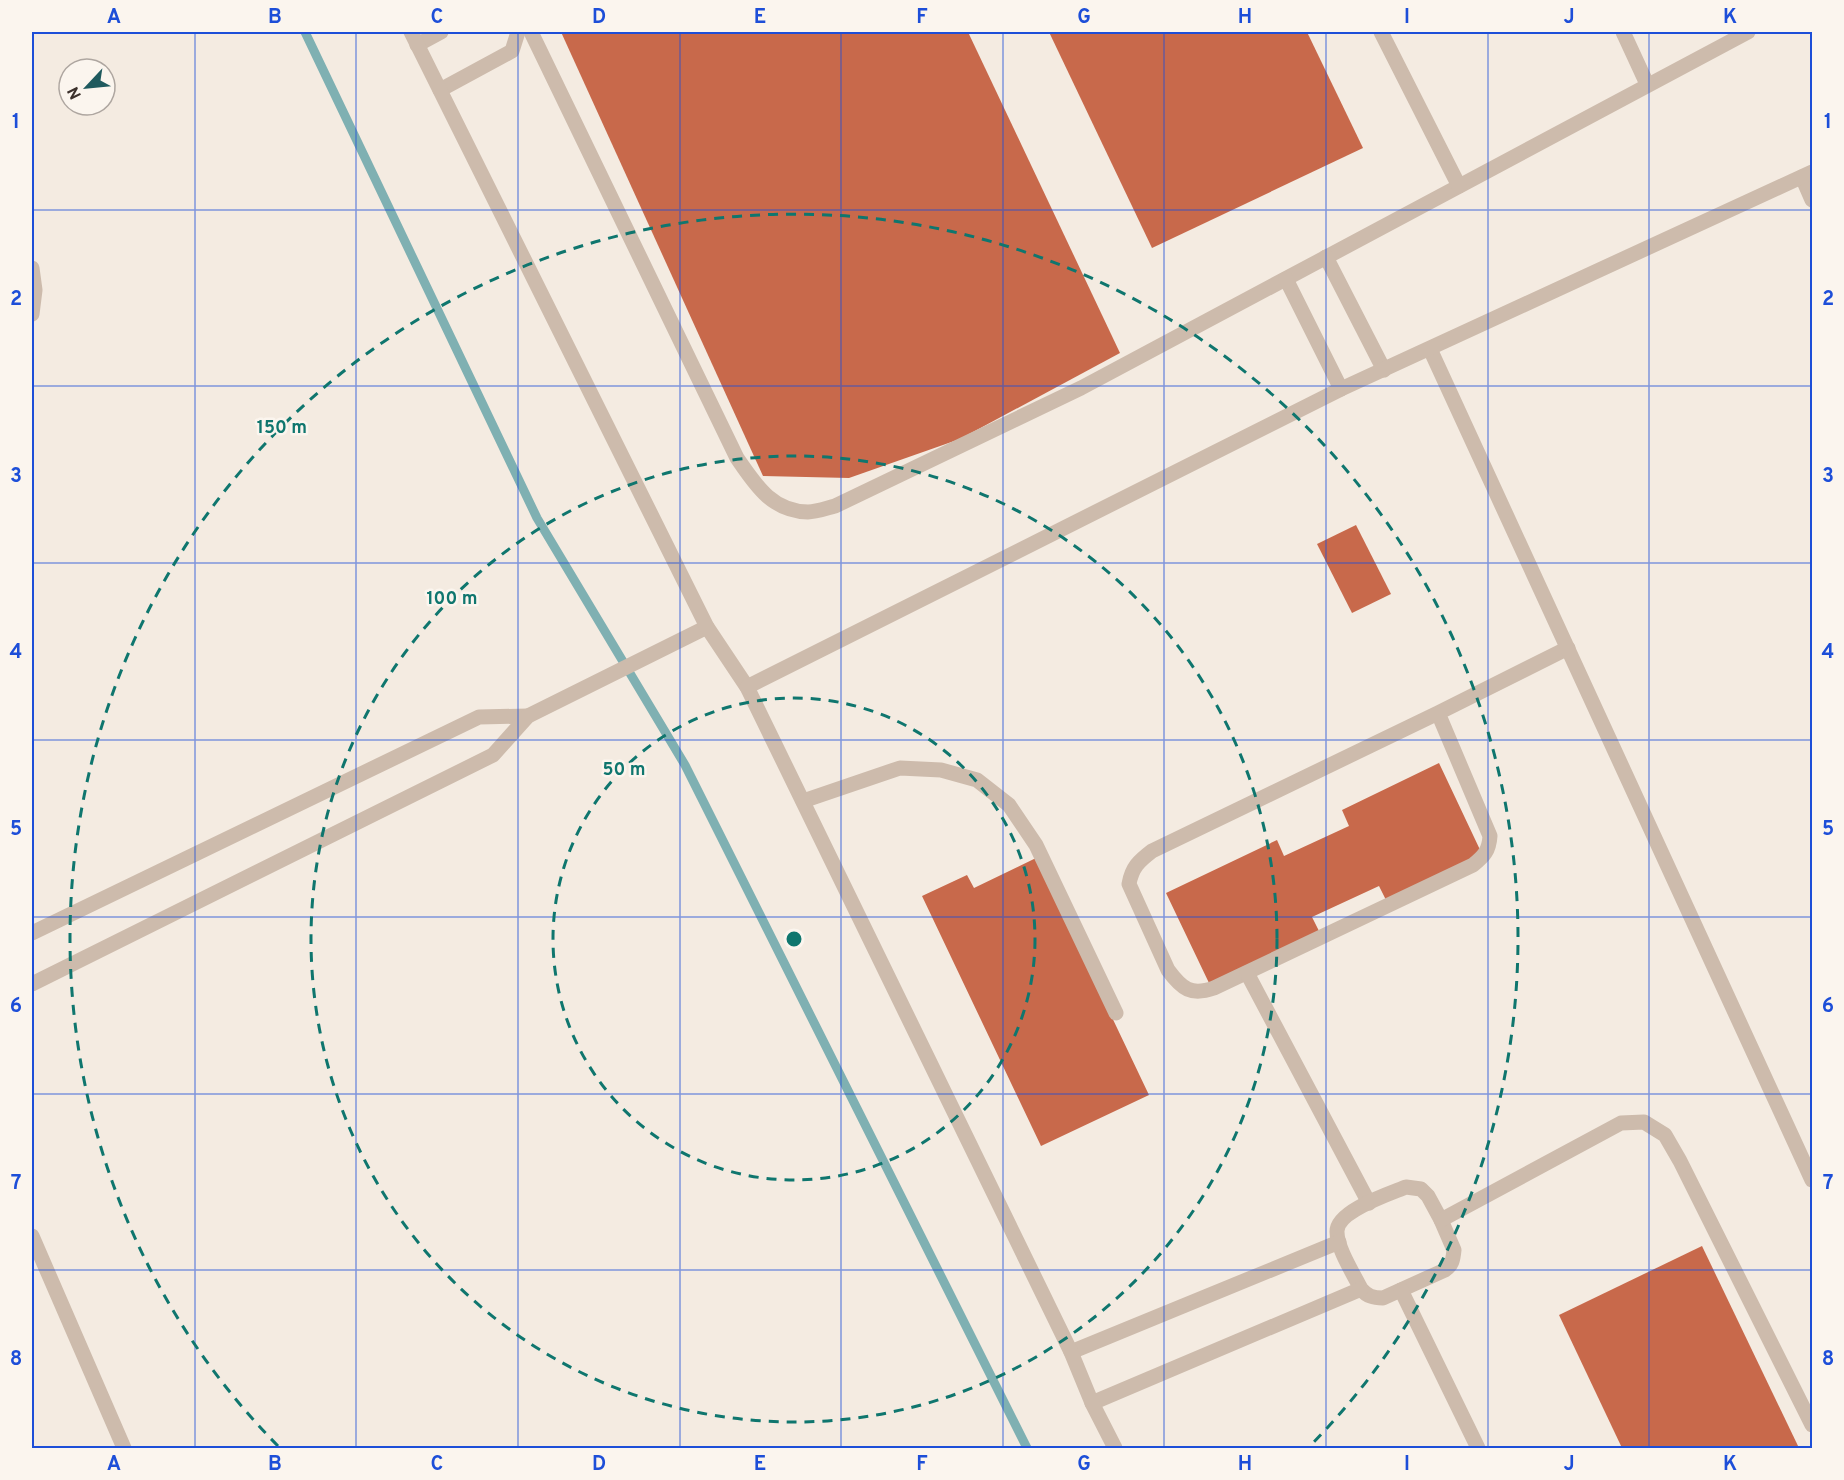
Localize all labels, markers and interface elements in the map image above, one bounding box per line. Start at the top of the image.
text: A [107,5,121,31]
text: B [268,5,282,31]
text: C [431,5,443,31]
text: D [592,5,606,31]
text: E [754,5,766,31]
text: F [916,5,928,31]
text: G [1077,5,1091,31]
text: H [1238,5,1252,31]
text: I [1404,5,1410,31]
text: J [1563,5,1575,31]
text: K [1723,5,1737,31]
north arrow [57,57,117,117]
text: N [64,83,87,102]
text: 1 [12,110,20,136]
text: 1 [1824,110,1832,136]
text: 2 [10,287,22,313]
text: 2 [1822,287,1834,313]
text: 150 m [257,417,307,440]
text: 3 [10,464,22,490]
text: 3 [1822,464,1834,490]
text: 100 m [426,588,478,611]
text: 4 [10,640,22,666]
text: 4 [1822,640,1834,666]
text: 50 m [602,759,646,782]
text: 5 [10,817,22,843]
text: 5 [1822,817,1834,843]
centre of rings [784,929,804,949]
text: 6 [10,994,22,1020]
text: 6 [1822,994,1834,1020]
text: 7 [11,1171,21,1197]
text: 7 [1823,1171,1833,1197]
text: 8 [10,1347,22,1373]
text: 8 [1822,1347,1834,1373]
text: A [107,1452,121,1478]
text: B [268,1452,282,1478]
text: C [431,1452,443,1478]
text: D [592,1452,606,1478]
text: E [754,1452,766,1478]
text: F [916,1452,928,1478]
text: G [1077,1452,1091,1478]
text: H [1238,1452,1252,1478]
text: I [1404,1452,1410,1478]
text: J [1563,1452,1575,1478]
text: K [1723,1452,1737,1478]

